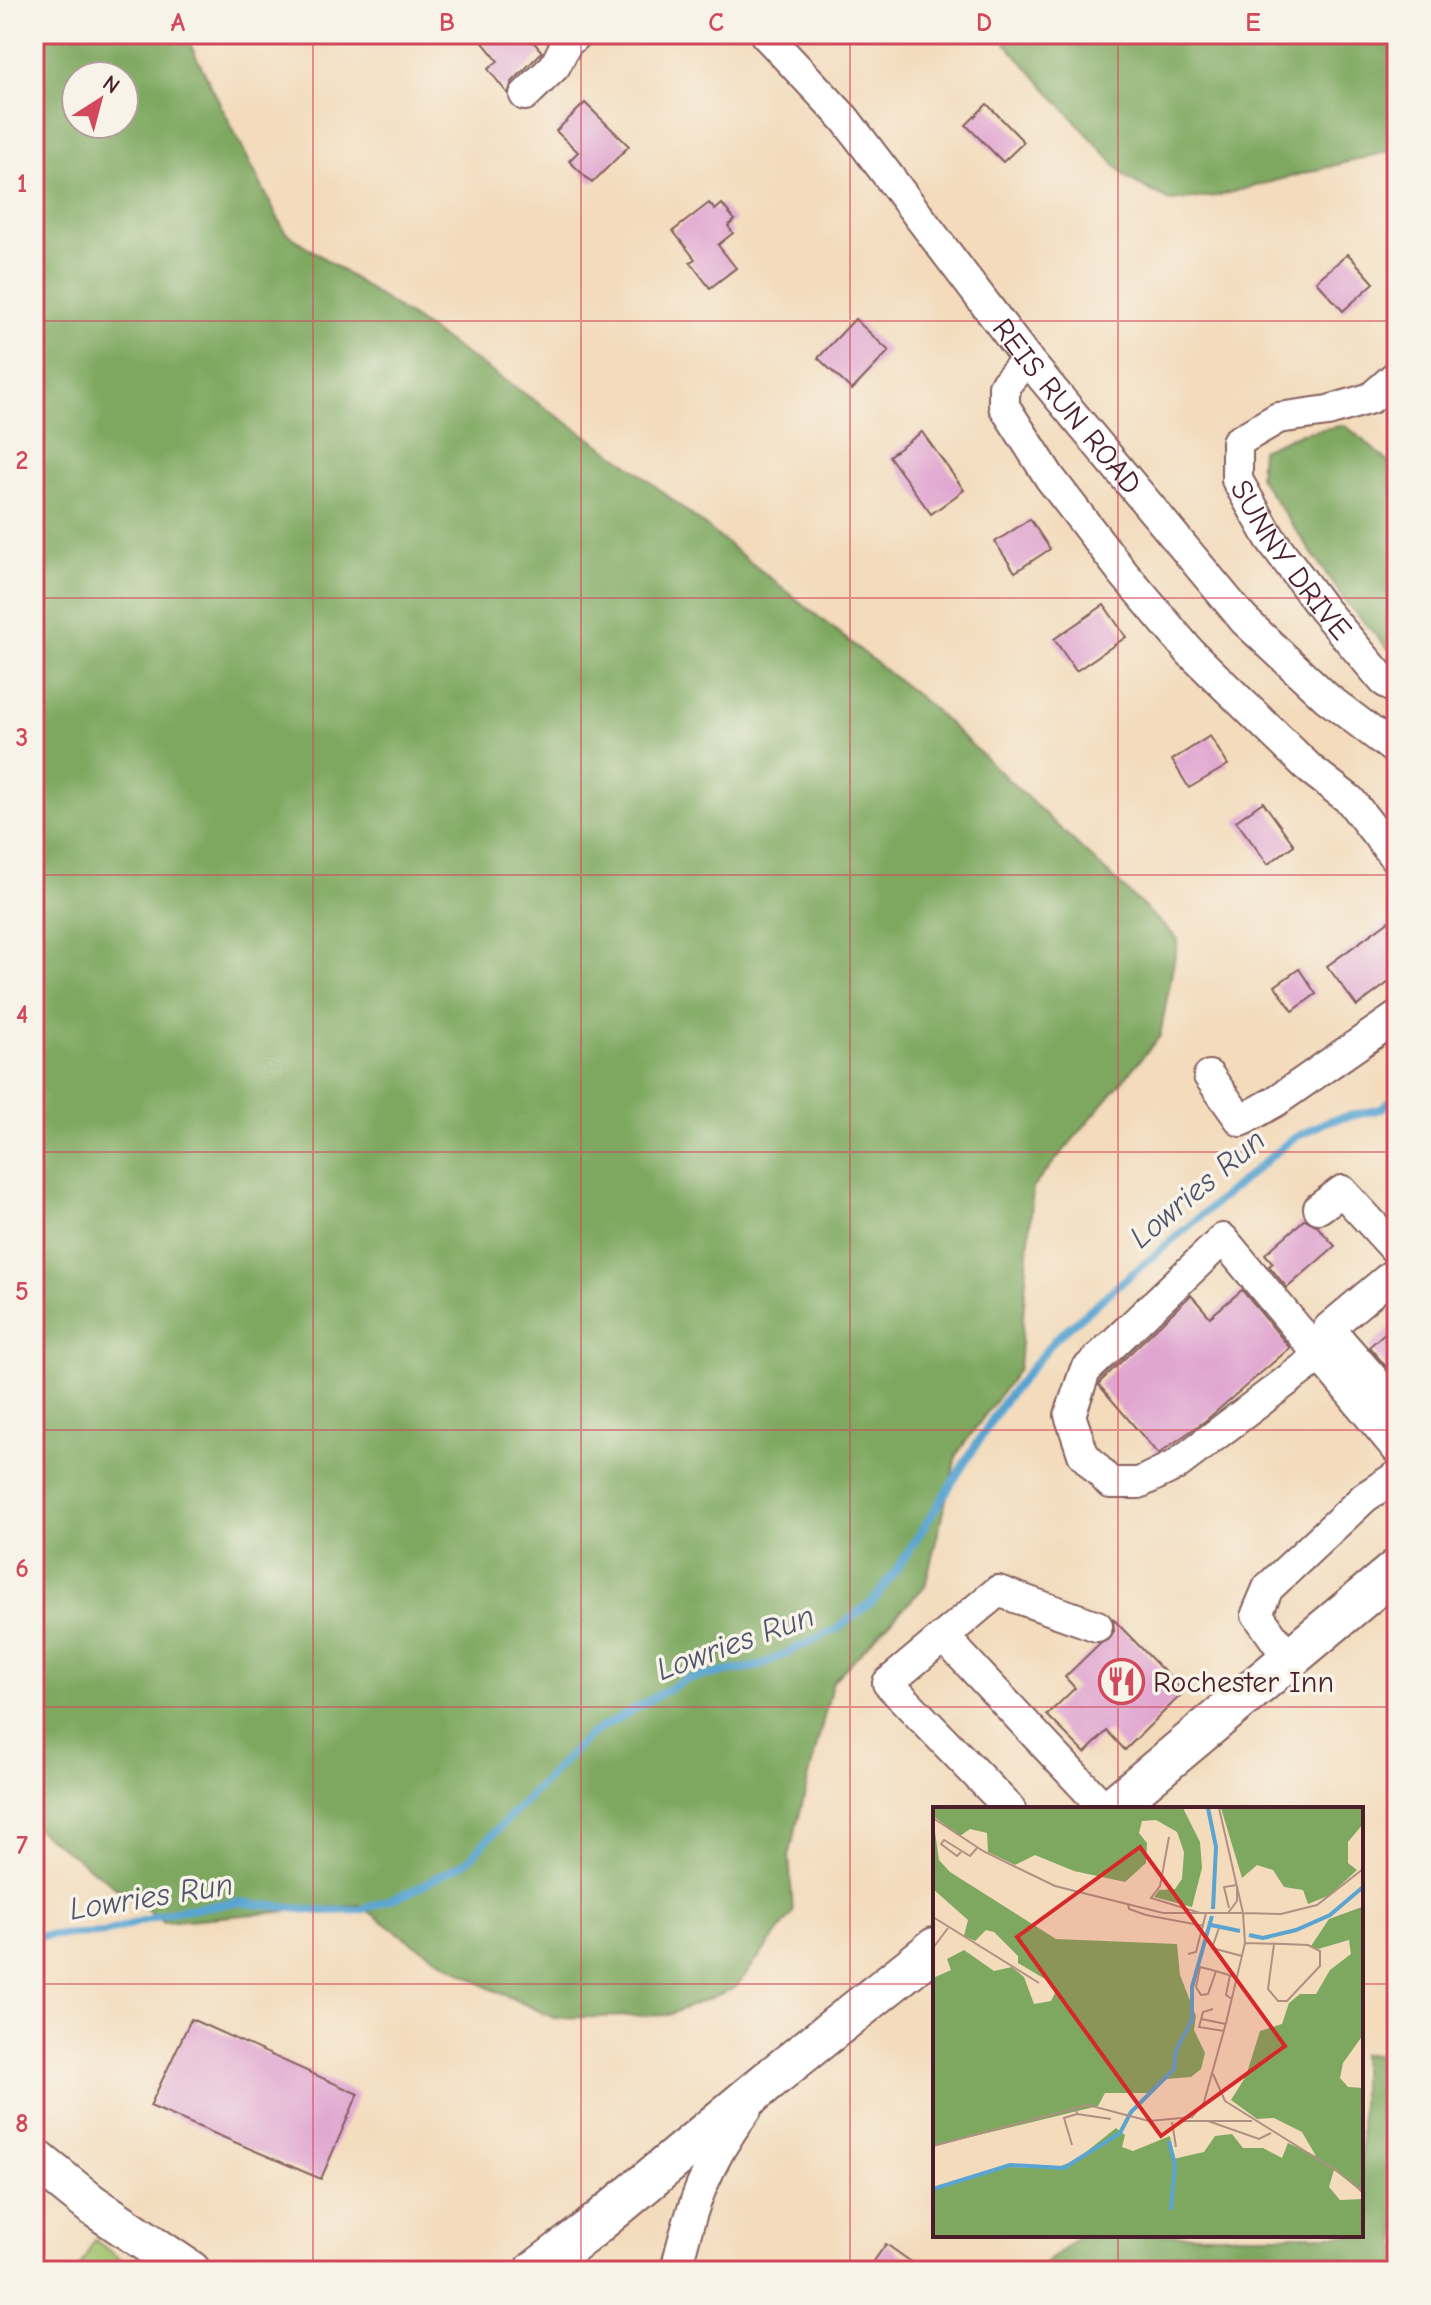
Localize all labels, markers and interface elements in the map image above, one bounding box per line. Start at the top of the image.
text: A [171,8,186,38]
text: B [439,8,455,38]
text: C [708,8,724,38]
text: D [976,8,992,38]
text: E [1245,8,1261,38]
north arrow [60,60,140,140]
text: N [98,70,125,99]
text: 1 [17,169,27,199]
street label: REIS RUN ROAD [985,312,1149,501]
text: 2 [16,446,28,476]
street label: SUNNY DRIVE [1223,474,1358,647]
text: 3 [16,723,28,753]
text: 4 [16,1000,28,1030]
water label: Lowries Run [1122,1121,1272,1256]
text: 5 [15,1277,29,1307]
text: 6 [15,1554,29,1584]
water label: Lowries Run [651,1597,819,1688]
restaurant icon: Rochester Inn [1098,1658,1146,1706]
place label: Rochester Inn [1153,1665,1334,1700]
inset map [933,1807,1363,2237]
text: 7 [16,1831,28,1861]
water label: Lowries Run [67,1865,236,1928]
text: 8 [15,2109,29,2139]

